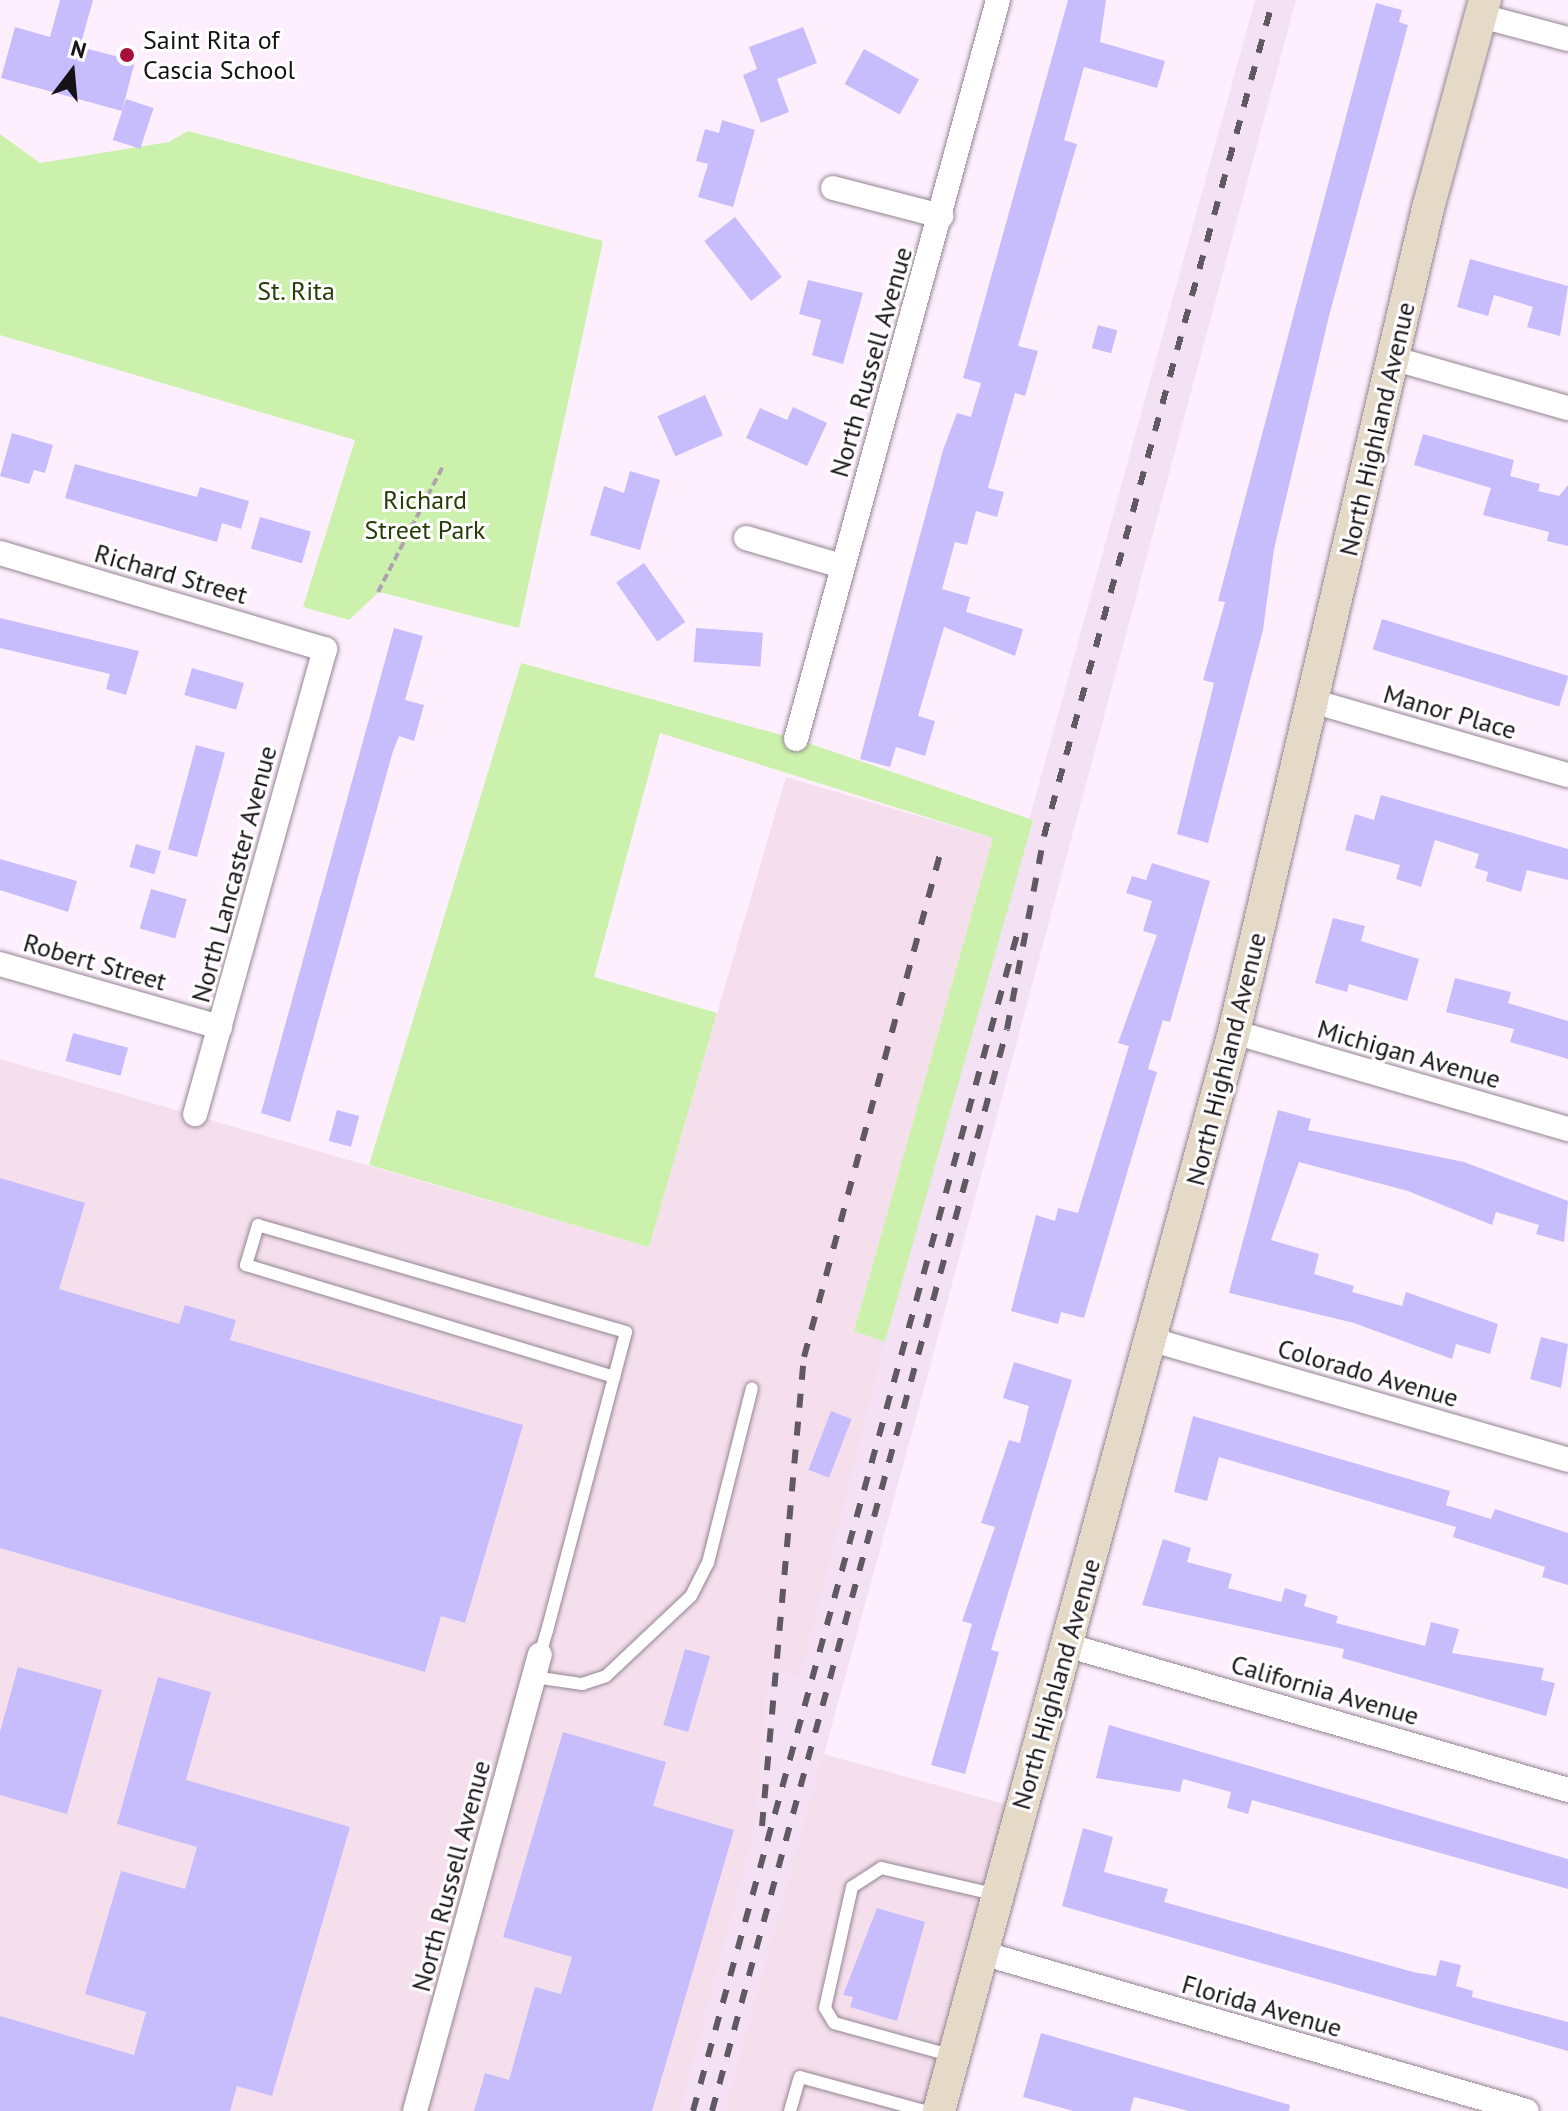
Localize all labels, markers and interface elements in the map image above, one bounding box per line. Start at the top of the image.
place label: Saint Rita of Cascia School [143,24,295,86]
north arrow [32,32,112,112]
text: N [68,33,89,64]
marker: Saint Rita of Cascia School [118,46,136,64]
street label: North Russell Avenue [823,243,919,481]
park label: St. Rita [256,275,336,307]
street label: North Highland Avenue [1333,299,1421,559]
park label: Richard Street Park [364,484,486,546]
street label: Richard Street [91,537,251,611]
street label: Manor Place [1380,678,1520,746]
street label: North Lancaster Avenue [185,742,283,1006]
street label: Robert Street [20,927,170,997]
street label: North Highland Avenue [1179,929,1273,1189]
street label: Michigan Avenue [1314,1013,1504,1095]
street label: Colorado Avenue [1274,1332,1462,1414]
street label: North Highland Avenue [1005,1554,1107,1814]
street label: California Avenue [1227,1648,1423,1732]
street label: North Russell Avenue [405,1757,497,1995]
street label: Florida Avenue [1178,1968,1346,2044]

